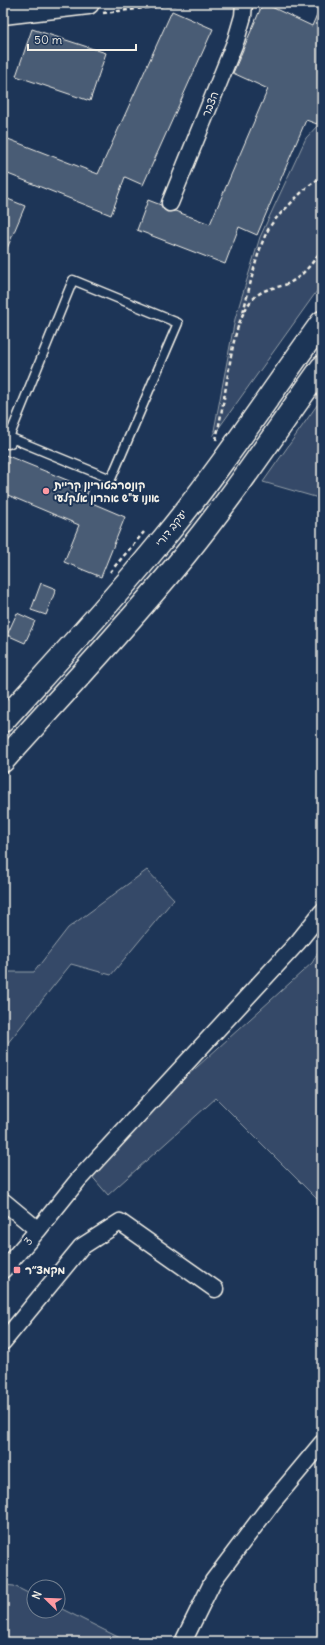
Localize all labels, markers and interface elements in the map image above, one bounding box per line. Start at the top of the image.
scale bar [28,26,136,52]
text: 50 m [34,32,63,47]
street label: הצבר [199,89,221,119]
place label: קונסרבטוריון קריית אונו ע"ש אהרון אלקלעי [53,478,160,506]
marker: קונסרבטוריון קריית אונו ע"ש אהרון אלקלעי [41,486,51,496]
street label: יעקב דורי [152,507,190,549]
street label: 3 [21,1234,35,1248]
place label: מקמצ״ר [25,1263,65,1277]
marker: מקמצ״ר [12,1265,22,1275]
north arrow [26,1579,66,1619]
text: N [29,1589,45,1601]

